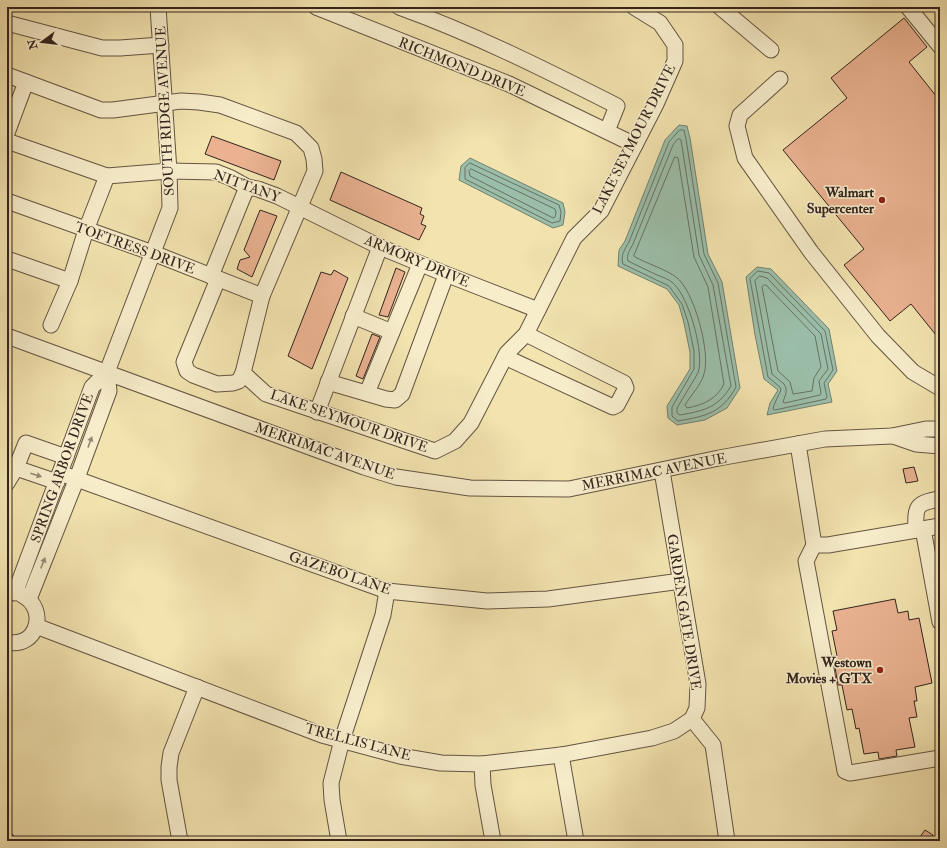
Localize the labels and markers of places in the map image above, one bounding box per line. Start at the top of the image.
place label: Walmart Supercenter [807,184,875,218]
marker: Walmart Supercenter [877,195,887,205]
place label: Westown Movies + GTX [785,654,873,687]
marker: Westown Movies + GTX [875,665,885,675]

